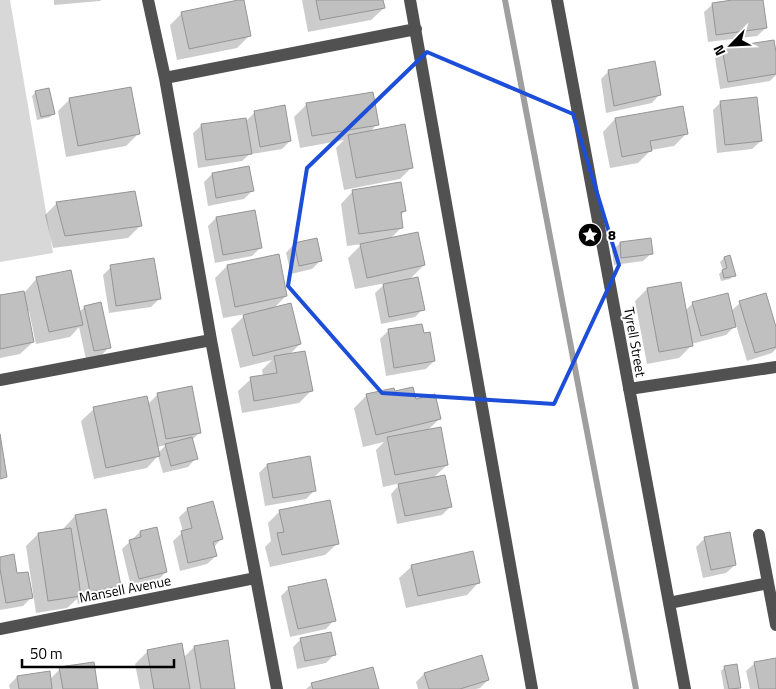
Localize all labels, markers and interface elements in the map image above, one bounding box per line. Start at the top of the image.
north arrow [706,20,756,70]
text: N [707,42,730,59]
place icon: 8 [577,222,603,248]
place label: 8 [608,224,616,245]
street label: Tyrell Street [619,305,652,379]
street label: Mansell Avenue [77,569,173,608]
scale bar [22,636,175,668]
text: 50 m [30,642,63,665]

